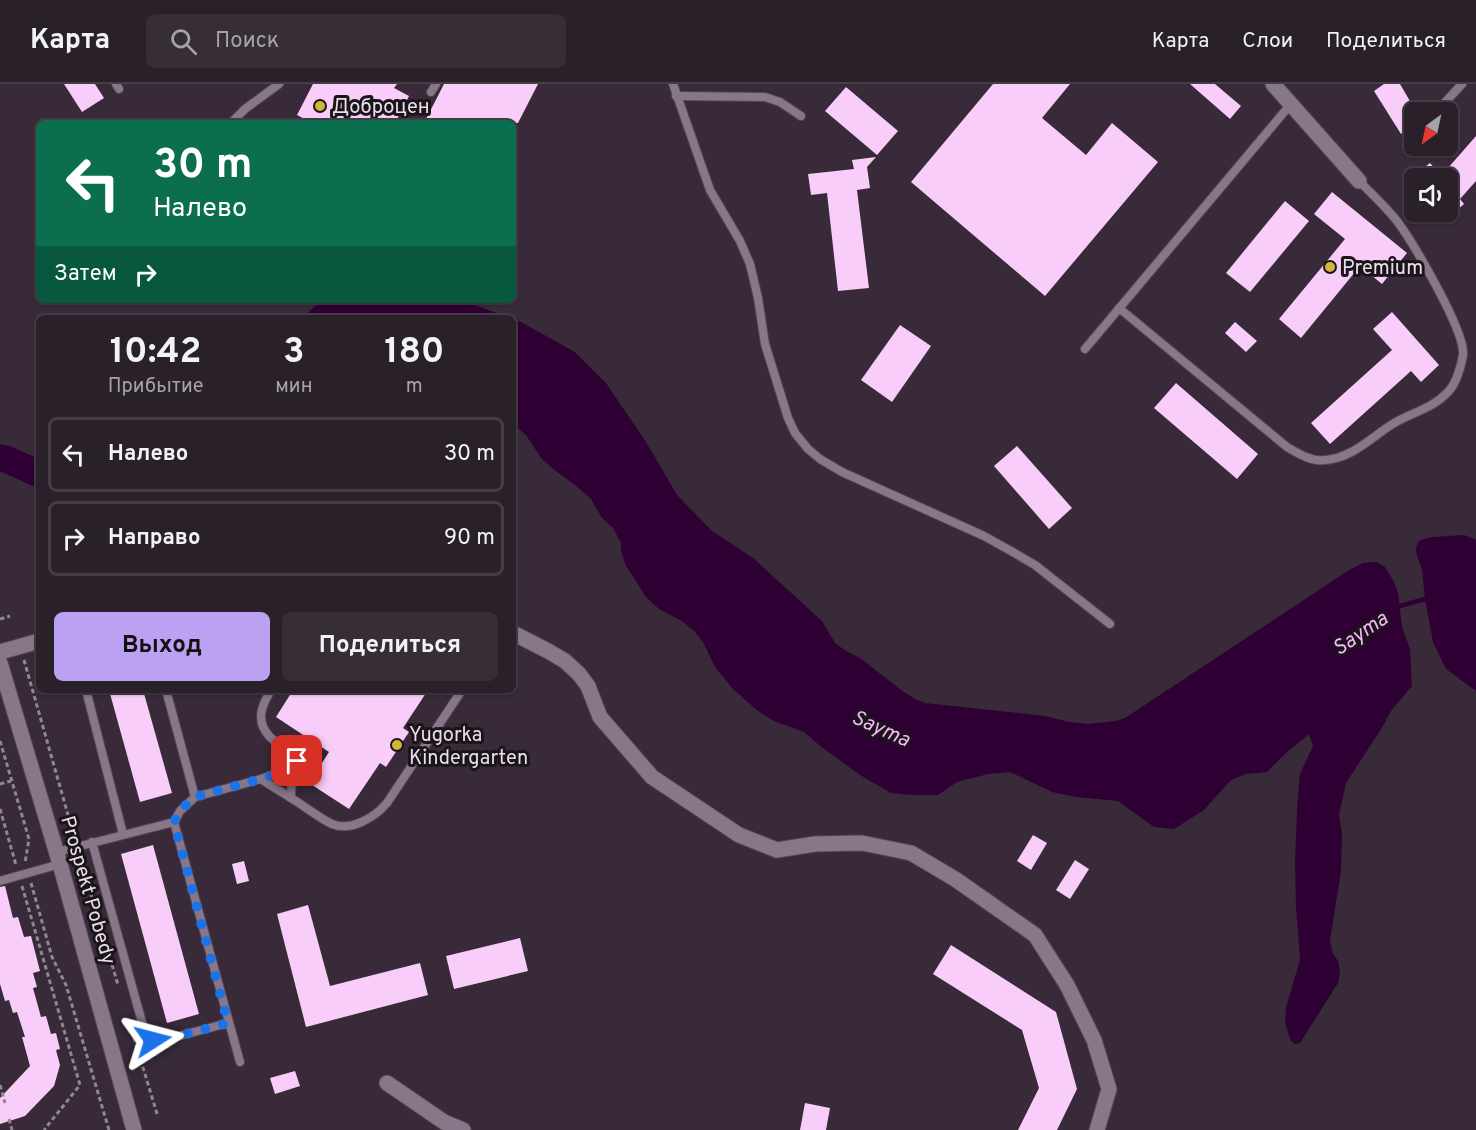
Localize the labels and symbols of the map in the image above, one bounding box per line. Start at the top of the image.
place label: Доброцен [332,95,430,121]
marker: Доброцен [313,99,327,113]
north arrow [1404,102,1458,156]
place label: Premium [1342,256,1423,282]
marker: Premium [1323,260,1337,274]
water label: Sayma [1328,606,1394,663]
water label: Sayma [847,705,914,754]
place label: Yugorka Kindergarten [409,723,528,772]
pin [271,735,322,786]
marker: Yugorka Kindergarten [390,738,404,752]
street label: Prospekt Pobedy [53,813,121,968]
position arrow [121,1008,185,1072]

